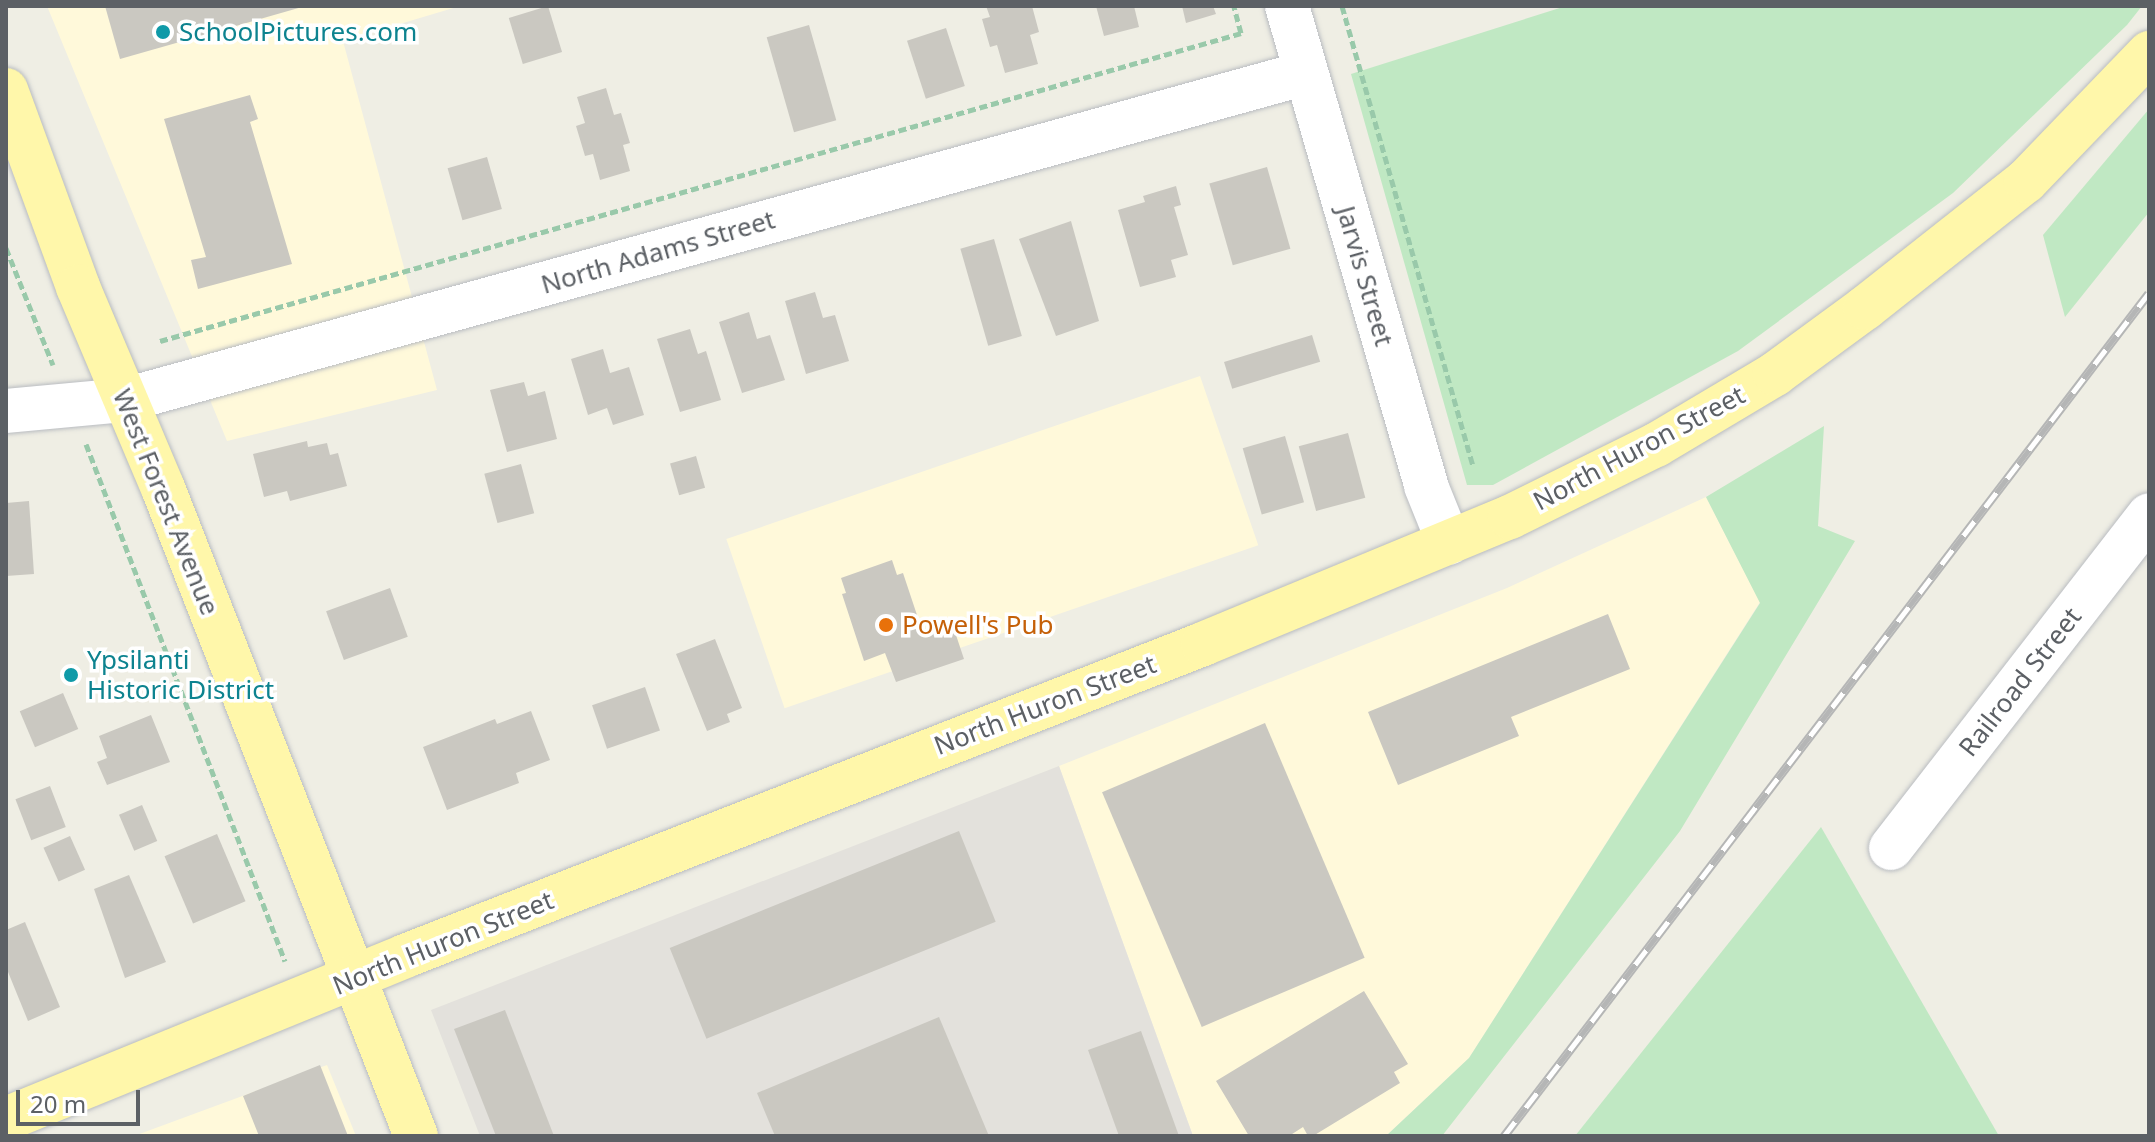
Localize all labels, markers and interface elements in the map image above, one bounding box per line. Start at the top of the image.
place label: SchoolPictures.com [179,16,417,48]
marker: SchoolPictures.com [154,23,172,41]
street label: Jarvis Street [1330,202,1400,350]
street label: North Adams Street [538,204,778,300]
street label: North Huron Street [1528,379,1750,517]
street label: West Forest Avenue [106,384,226,620]
street label: Railroad Street [1952,601,2088,763]
place label: Powell's Pub [902,609,1054,641]
marker: Powell's Pub [877,616,895,634]
place label: Ypsilanti Historic District [87,644,274,706]
street label: North Huron Street [930,648,1160,762]
marker: Ypsilanti Historic District [62,666,80,684]
street label: North Huron Street [328,884,558,1002]
scale bar [20,1074,144,1124]
text: 20 m [30,1087,86,1120]

